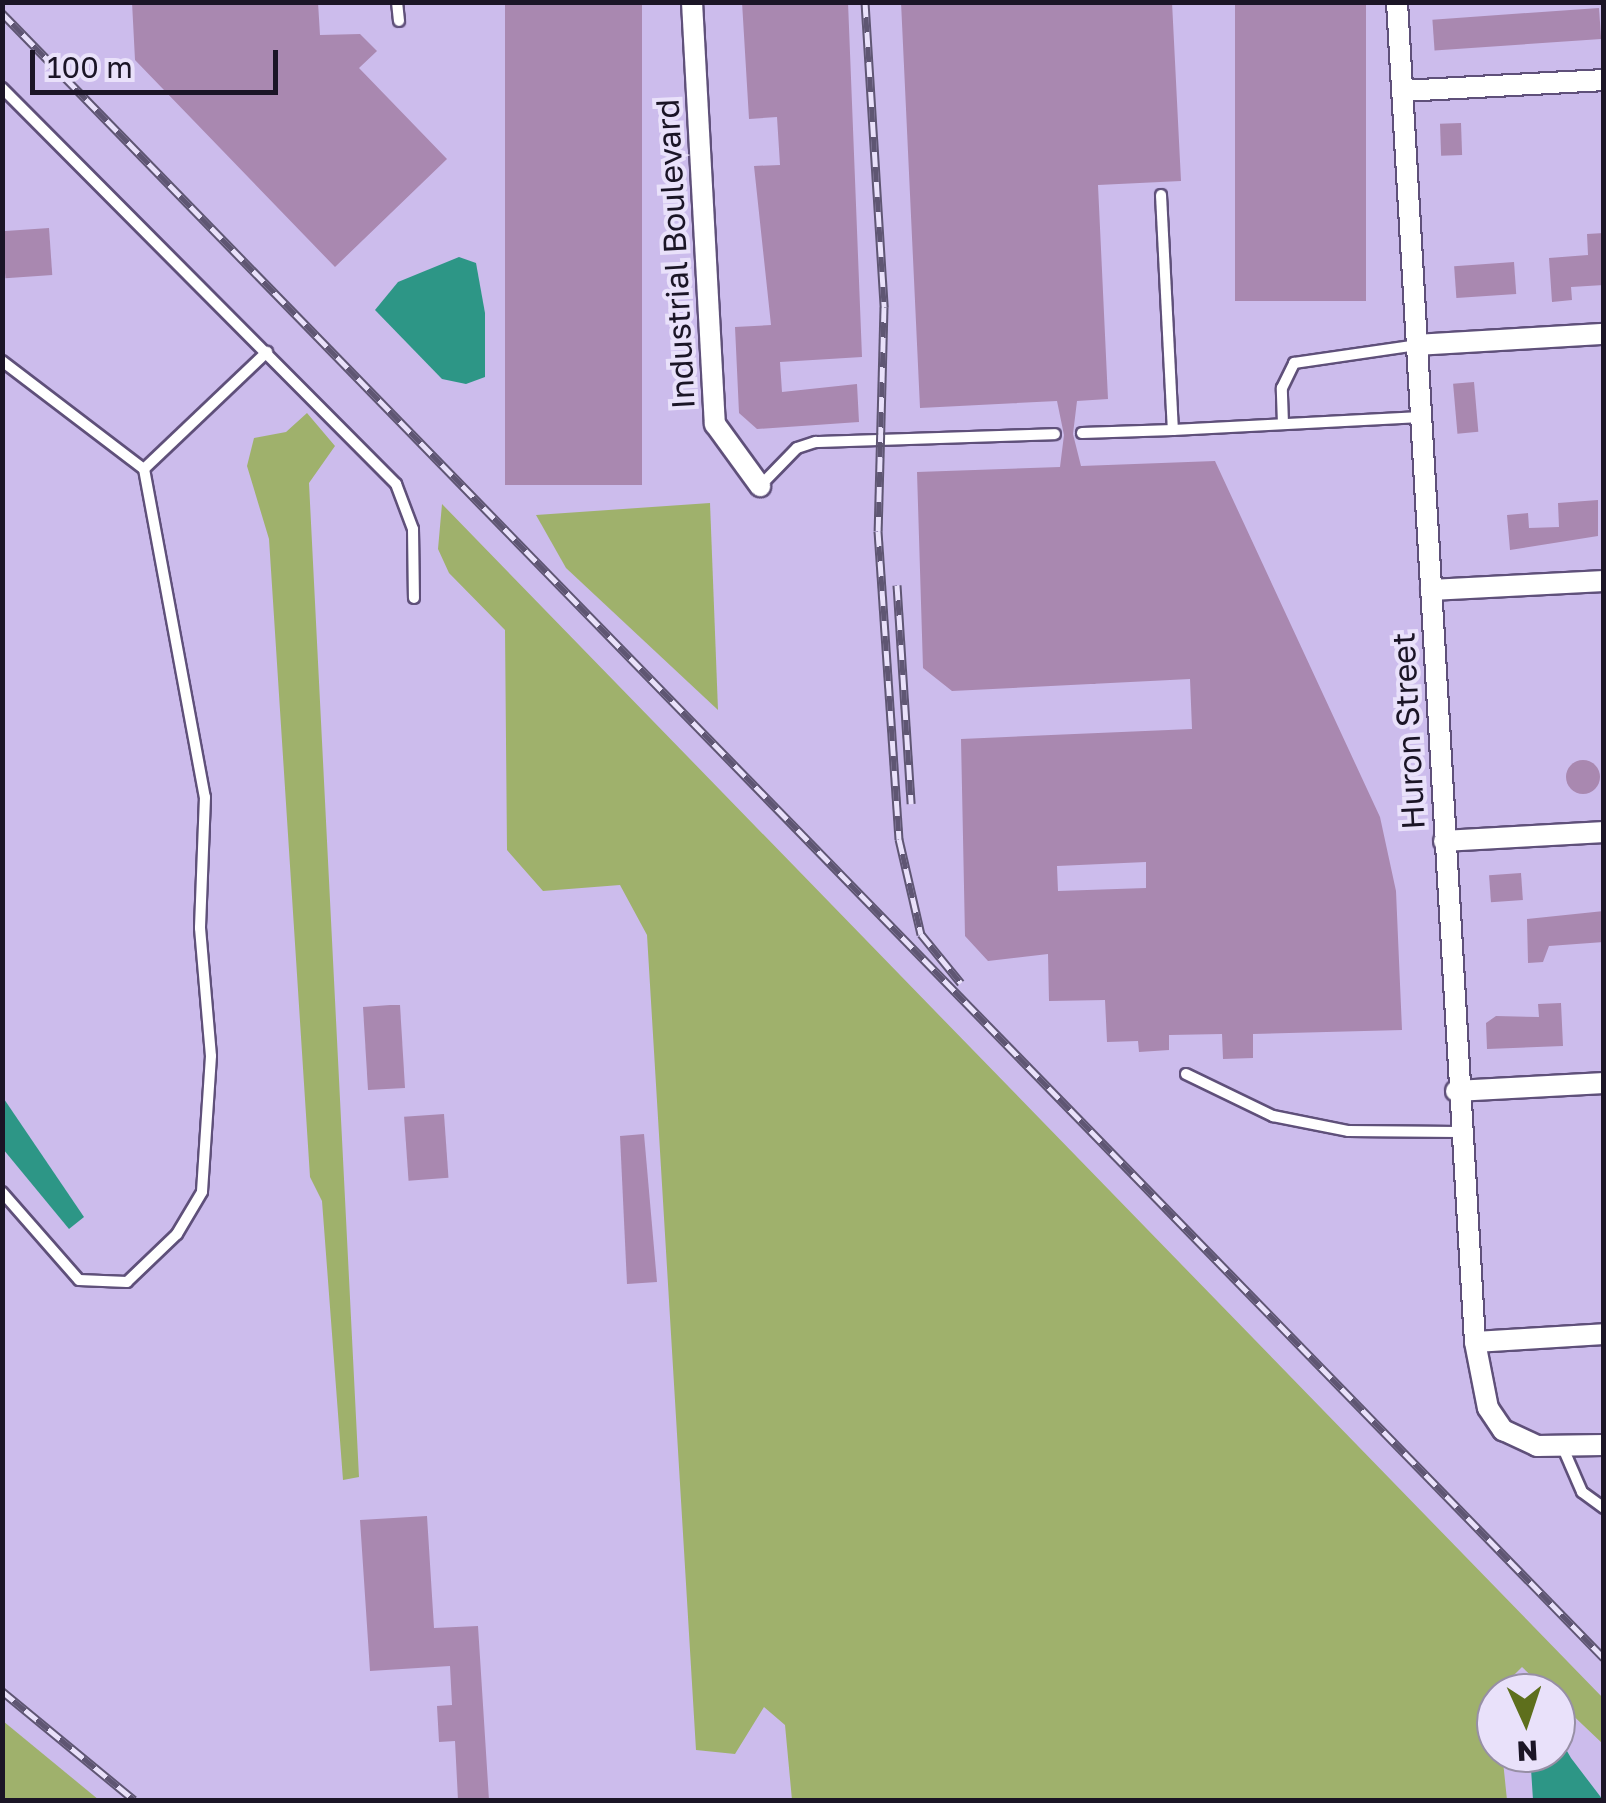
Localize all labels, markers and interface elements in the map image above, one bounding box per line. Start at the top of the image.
scale bar [35,30,282,92]
text: 100 m [47,49,133,85]
street label: Industrial Boulevard [648,98,702,410]
street label: Huron Street [1384,631,1432,831]
north arrow [1476,1673,1576,1773]
text: N [1516,1734,1539,1768]

